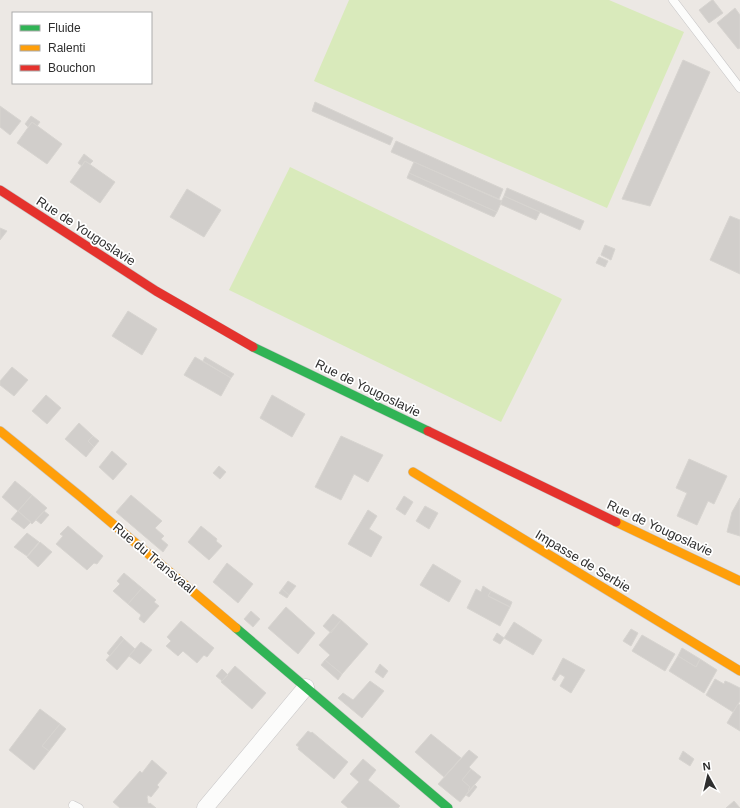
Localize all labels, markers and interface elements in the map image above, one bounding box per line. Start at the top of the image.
legend [12,12,152,84]
text: Fluide [48,21,81,35]
text: Ralenti [48,41,85,55]
text: Bouchon [48,61,95,75]
street label: Rue de Yougoslavie [34,193,138,269]
street label: Rue de Yougoslavie [313,356,423,420]
street label: Rue de Yougoslavie [605,497,715,559]
street label: Rue du Transvaal [110,520,198,597]
street label: Impasse de Serbie [533,527,633,595]
north arrow [688,756,728,796]
text: N [702,760,711,773]

